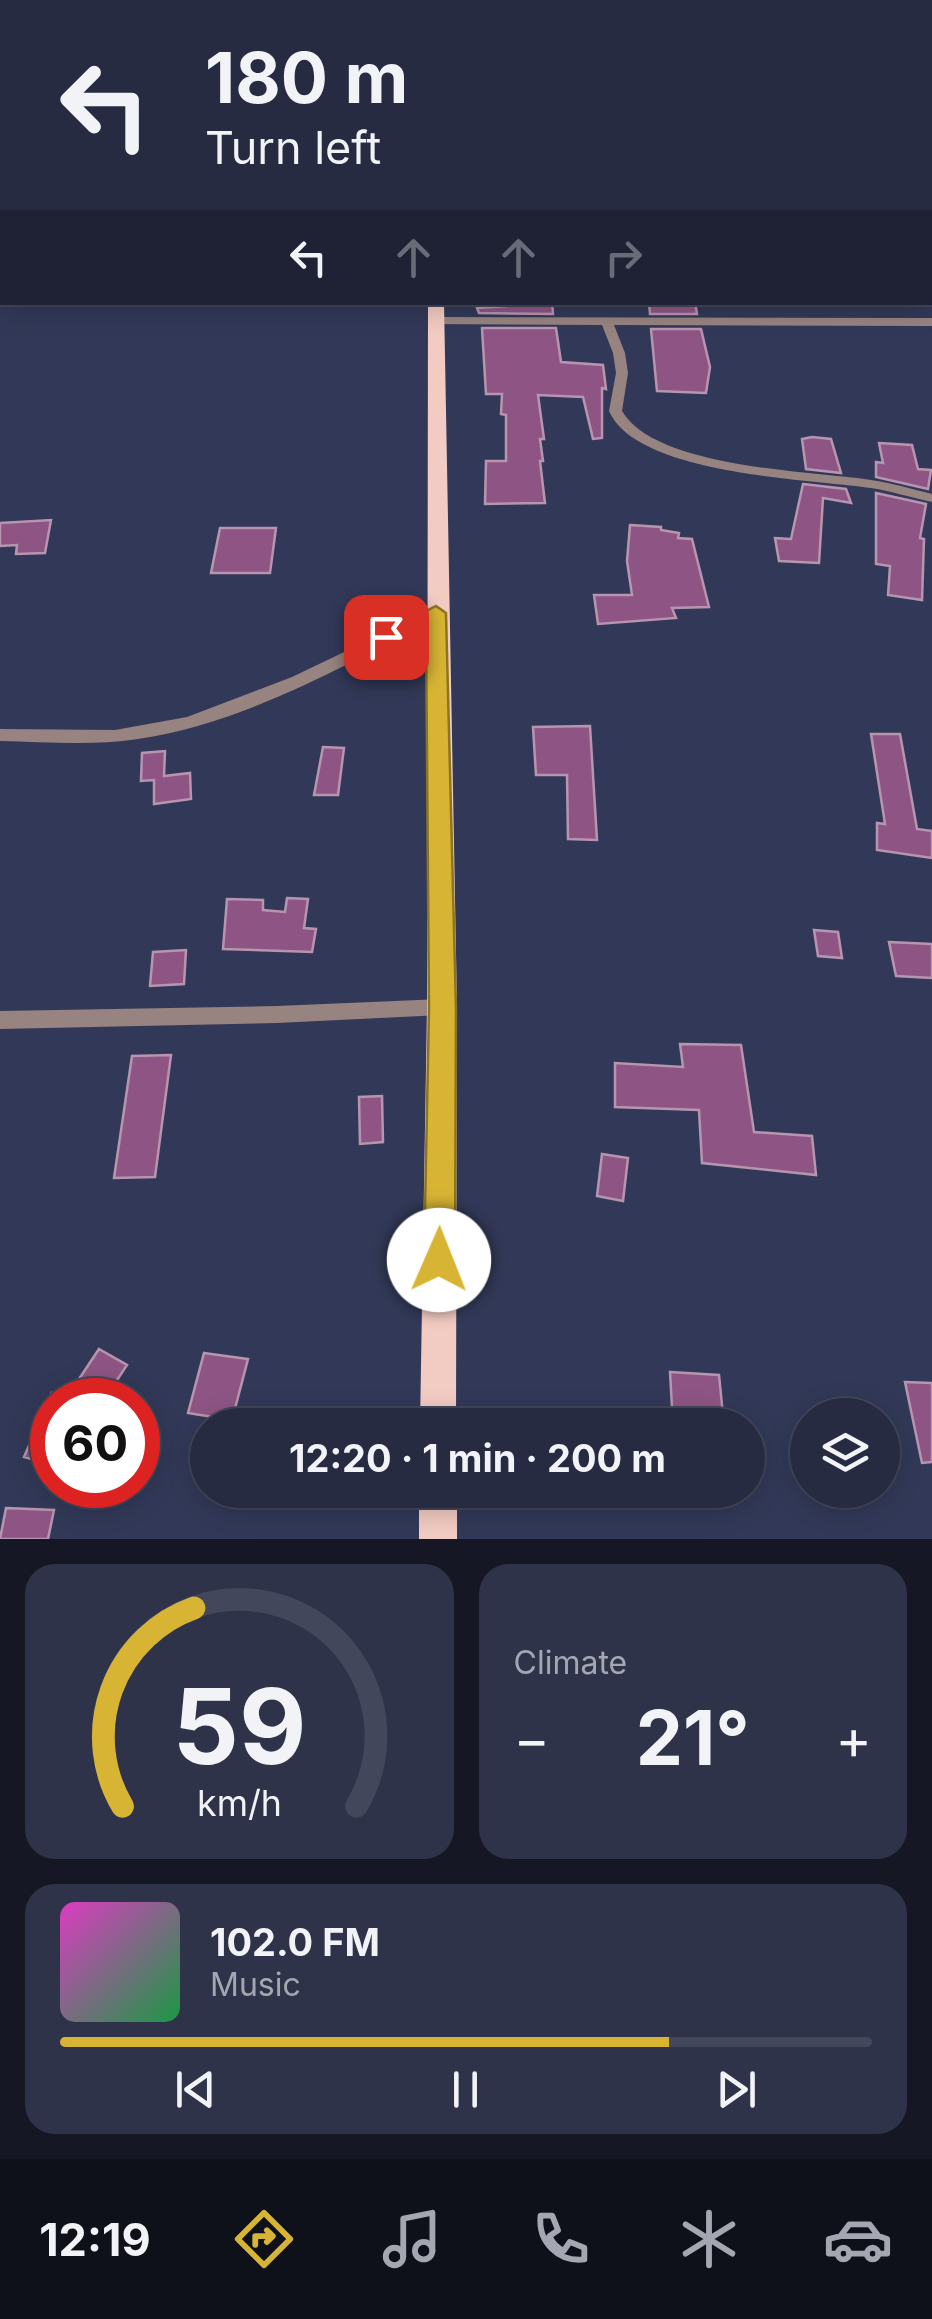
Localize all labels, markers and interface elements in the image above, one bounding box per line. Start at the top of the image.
text: 180 m [205,35,408,120]
icon: left [40,40,170,170]
text: Turn left [205,120,381,175]
icon: left [281,230,336,285]
icon: ahead [386,230,441,285]
icon: ahead [491,230,546,285]
icon: right [596,230,651,285]
pin [344,595,429,680]
icon: arrive [359,610,414,665]
position arrow [387,1208,491,1312]
speed limit sign: 60 [30,1378,160,1508]
map controls [790,1398,900,1508]
button: layers [790,1398,900,1508]
text: 12:20 · 1 min · 200 m [289,1435,666,1481]
text: Climate [514,1643,627,1682]
text: 59 [172,1663,306,1789]
text: 21° [636,1692,750,1783]
text: − [514,1706,550,1772]
text: + [836,1706,872,1772]
text: km/h [197,1781,282,1825]
text: 102.0 FM [210,1919,380,1965]
text: Music [210,1965,301,2004]
icon: previous [168,2062,223,2117]
icon: pause [438,2062,493,2117]
icon: next [709,2062,764,2117]
icon: directions [229,2204,299,2274]
icon: music [377,2204,447,2274]
icon: phone [526,2204,596,2274]
icon: climate [674,2204,744,2274]
icon: car [823,2204,893,2274]
text: 12:19 [39,2212,151,2267]

